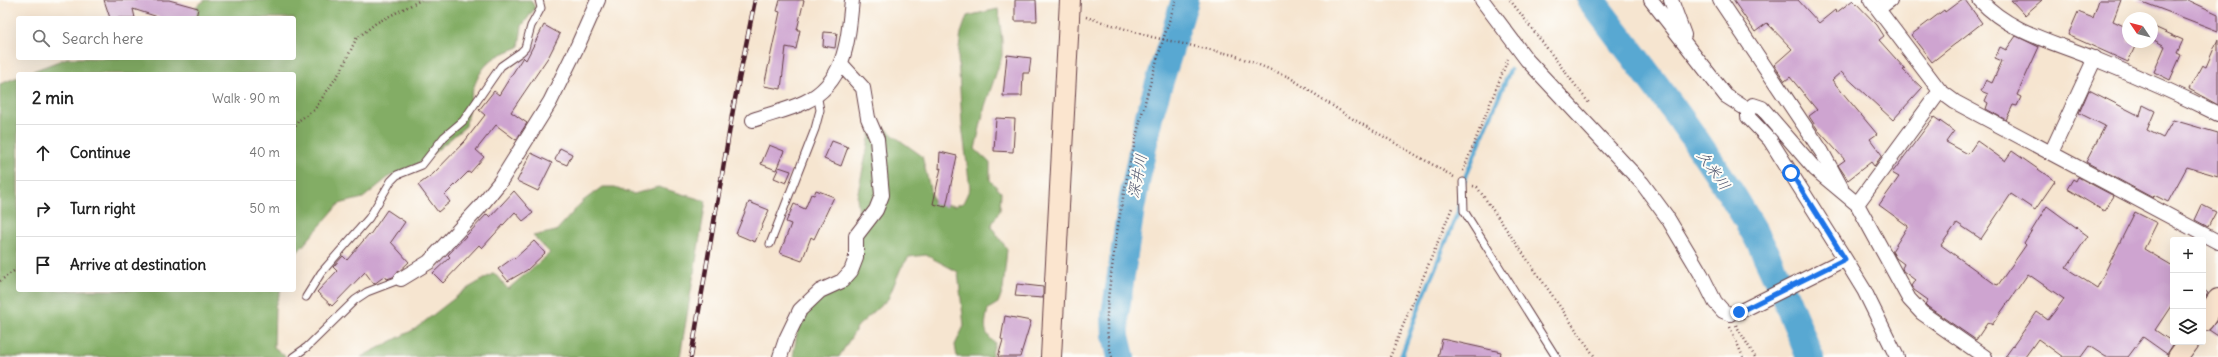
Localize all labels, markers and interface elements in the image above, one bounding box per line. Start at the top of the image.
north arrow [2122,12,2158,48]
search box [16,16,296,60]
icon: search [30,27,52,49]
text: Search here [62,29,143,48]
text: 2 min [32,87,74,109]
text: Walk · 90 m [212,90,280,107]
icon: ahead [32,142,54,164]
text: Continue [70,143,131,162]
text: 40 m [249,144,280,161]
water label: 久米川 [1693,146,1735,194]
water label: 深井川 [1123,152,1151,200]
route start [1782,164,1800,182]
icon: right [32,198,54,220]
text: Turn right [70,199,135,218]
text: 50 m [249,200,280,217]
map controls [2170,237,2206,345]
button: + [2170,237,2206,273]
icon: arrive [32,254,54,276]
text: Arrive at destination [70,255,206,274]
button: − [2170,273,2206,309]
route end [1730,303,1748,321]
button: layers [2170,309,2206,345]

